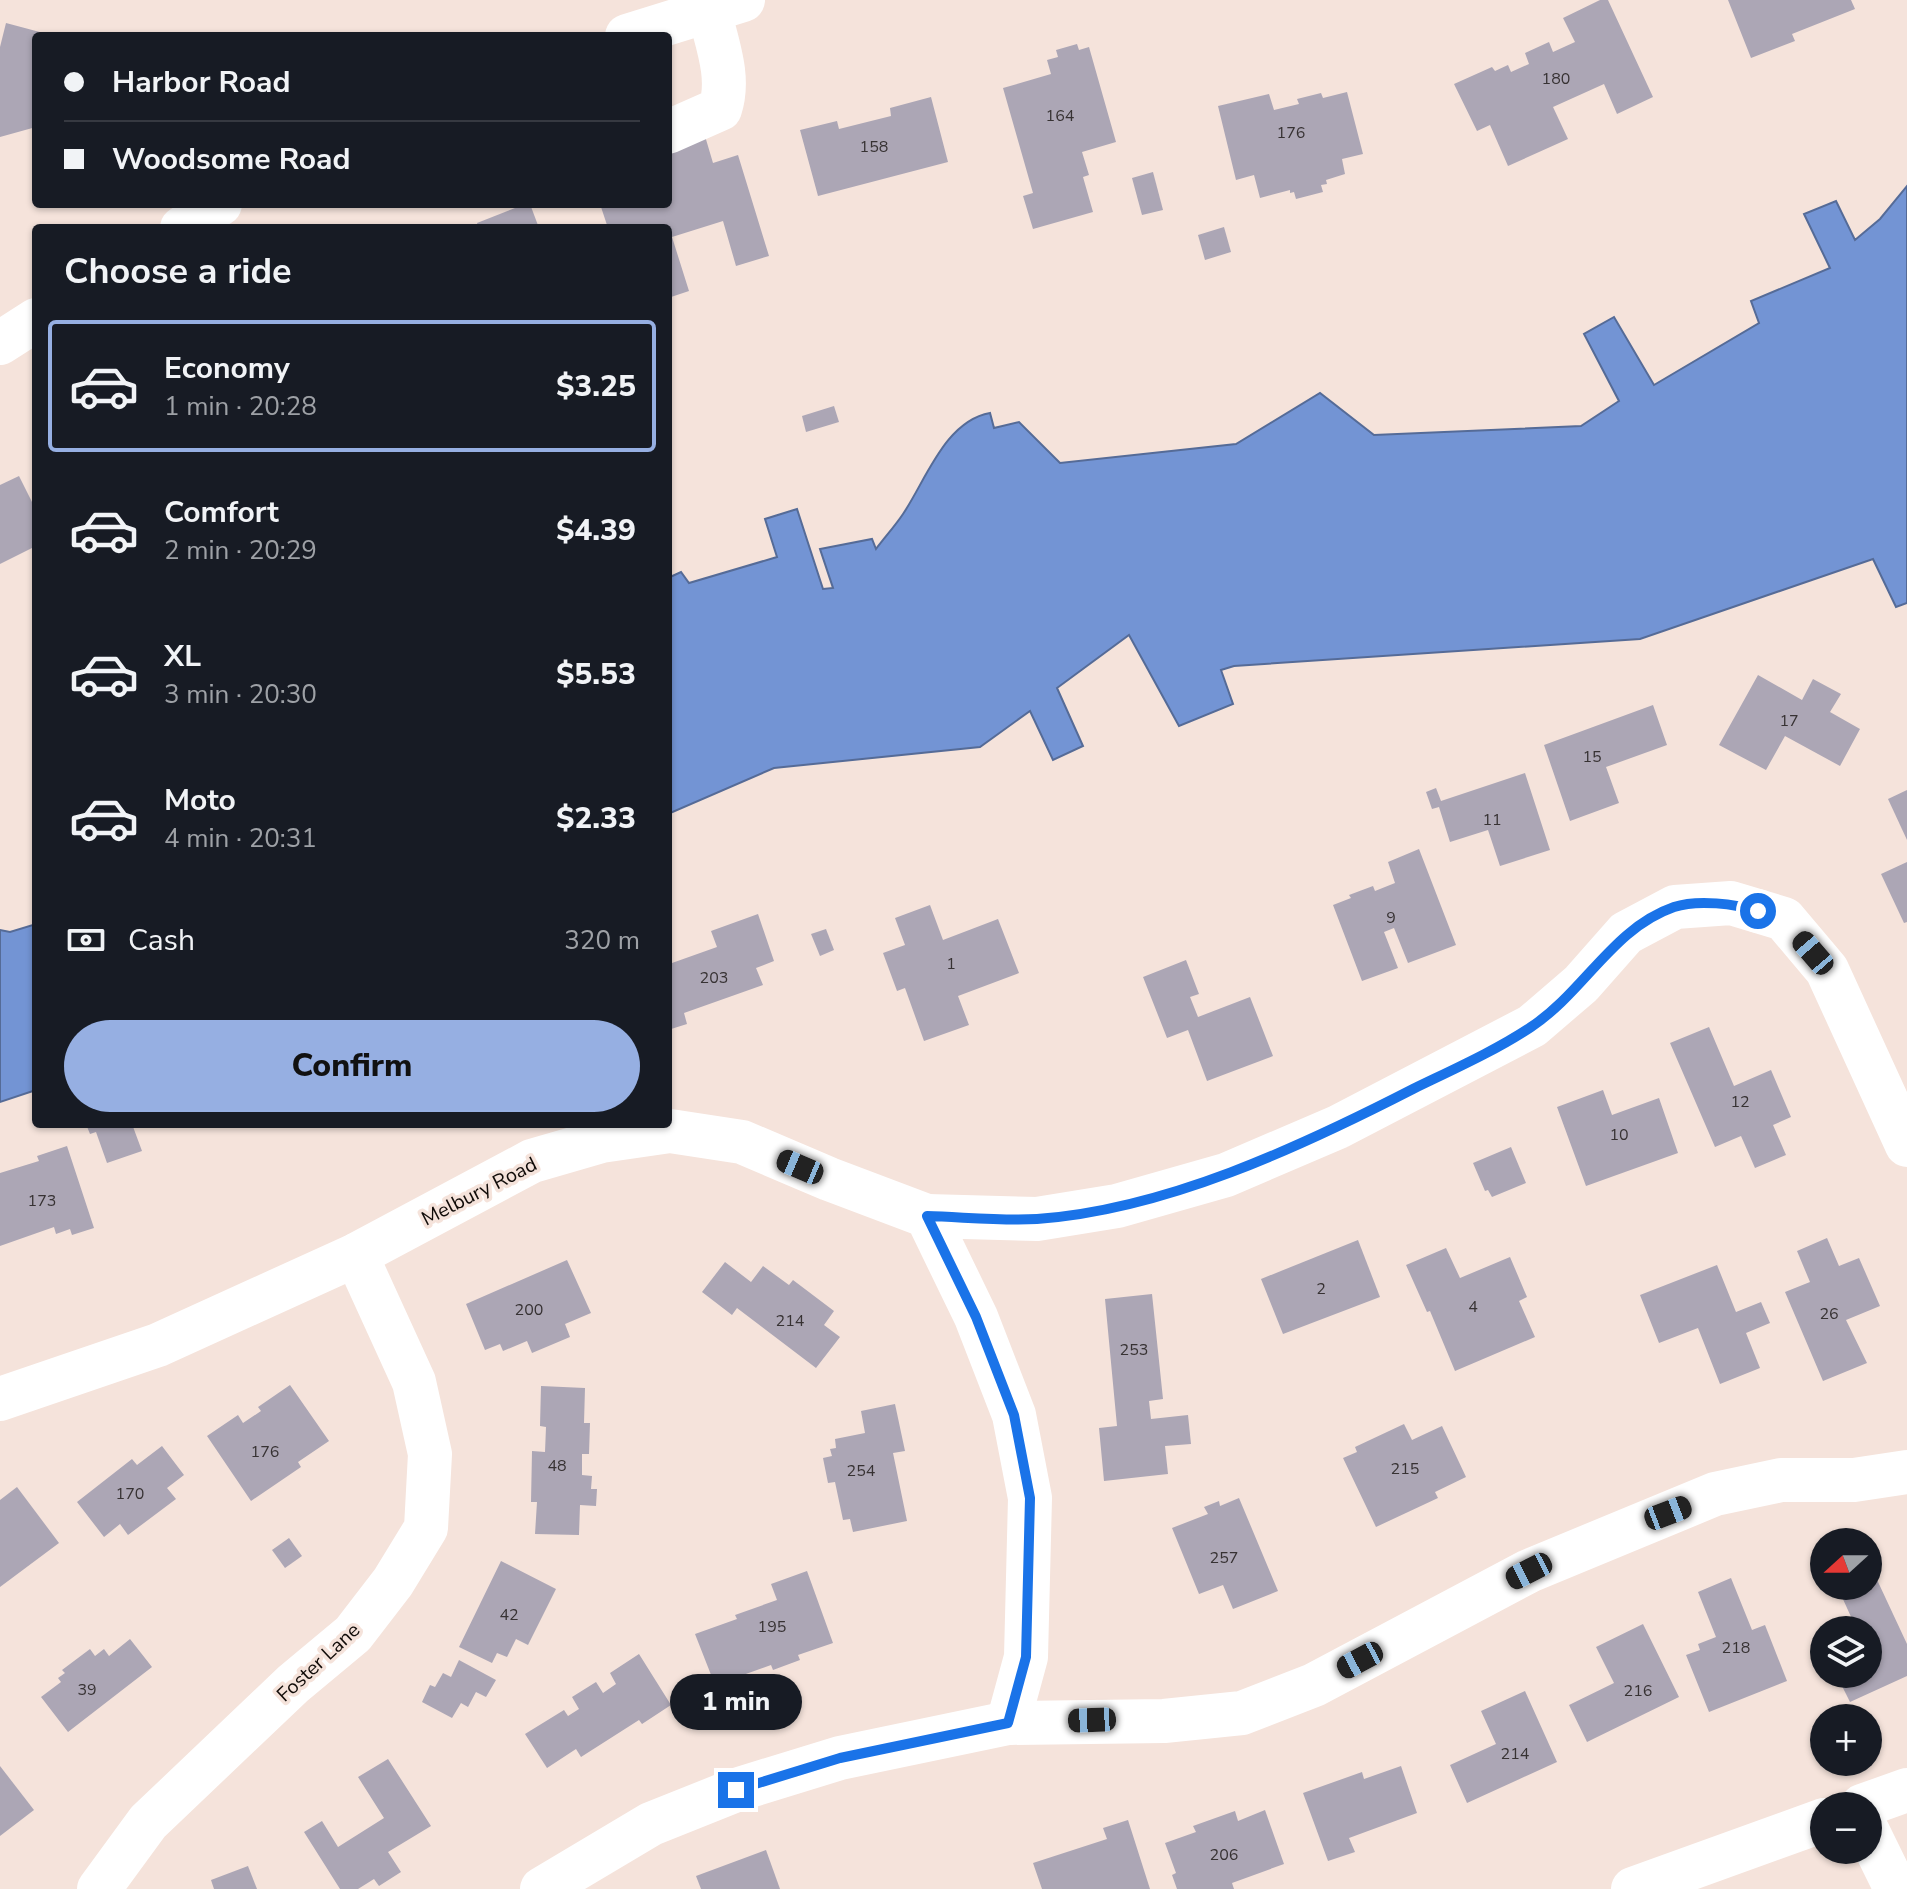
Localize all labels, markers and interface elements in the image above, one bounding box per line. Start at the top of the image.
text: Harbor Road [112,62,290,103]
house number: 180 [1542,68,1570,90]
house number: 164 [1046,105,1075,127]
house number: 176 [1277,122,1305,144]
house number: 158 [860,136,888,158]
text: Woodsome Road [112,139,351,180]
text: Choose a ride [64,247,292,296]
text: Economy [164,348,290,389]
icon: car [68,350,140,422]
text: $3.25 [556,366,636,407]
text: 1 min · 20:28 [164,389,317,424]
text: Comfort [164,492,279,533]
icon: car [68,494,140,566]
text: $4.39 [556,510,636,551]
text: 2 min · 20:29 [164,533,317,568]
text: XL [164,636,201,677]
icon: car [68,638,140,710]
text: $5.53 [556,654,636,695]
text: 3 min · 20:30 [164,677,317,712]
house number: 17 [1779,710,1799,732]
house number: 15 [1582,746,1602,768]
text: Moto [164,780,236,821]
icon: car [68,782,140,854]
text: $2.33 [556,798,636,839]
house number: 11 [1482,809,1502,831]
text: 4 min · 20:31 [164,821,317,856]
route start [1740,893,1776,929]
house number: 9 [1386,907,1396,929]
icon: cash [64,918,108,962]
text: Cash [128,920,195,961]
text: 320 m [564,923,640,958]
car [1788,927,1838,979]
house number: 1 [946,953,956,975]
house number: 203 [700,967,728,989]
button: Confirm [64,1020,640,1112]
house number: 12 [1730,1091,1750,1113]
house number: 10 [1609,1124,1629,1146]
car [773,1147,827,1187]
street label: Melbury Road [417,1151,542,1232]
house number: 173 [28,1190,56,1212]
house number: 2 [1316,1278,1326,1300]
house number: 4 [1468,1296,1478,1318]
house number: 200 [515,1299,543,1321]
house number: 26 [1819,1303,1839,1325]
house number: 214 [776,1310,805,1332]
house number: 253 [1120,1339,1148,1361]
house number: 176 [251,1441,279,1463]
house number: 48 [547,1455,567,1477]
house number: 215 [1391,1458,1419,1480]
house number: 254 [847,1460,876,1482]
house number: 170 [116,1483,144,1505]
car [1641,1493,1695,1533]
north arrow [1810,1528,1882,1600]
map controls [1810,1528,1882,1864]
house number: 257 [1210,1547,1238,1569]
car [1502,1549,1556,1593]
house number: 42 [499,1604,519,1626]
house number: 195 [758,1616,786,1638]
button: layers [1810,1616,1882,1688]
street label: Foster Lane [271,1617,366,1708]
house number: 218 [1722,1637,1750,1659]
car [1333,1638,1387,1682]
callout: 1 min [670,1674,802,1730]
house number: 39 [77,1679,97,1701]
house number: 216 [1624,1680,1652,1702]
text: 1 min [702,1684,770,1719]
button: + [1810,1704,1882,1776]
car [1068,1707,1116,1733]
house number: 214 [1501,1743,1530,1765]
route end [718,1772,754,1808]
button: − [1810,1792,1882,1864]
house number: 206 [1210,1844,1238,1866]

